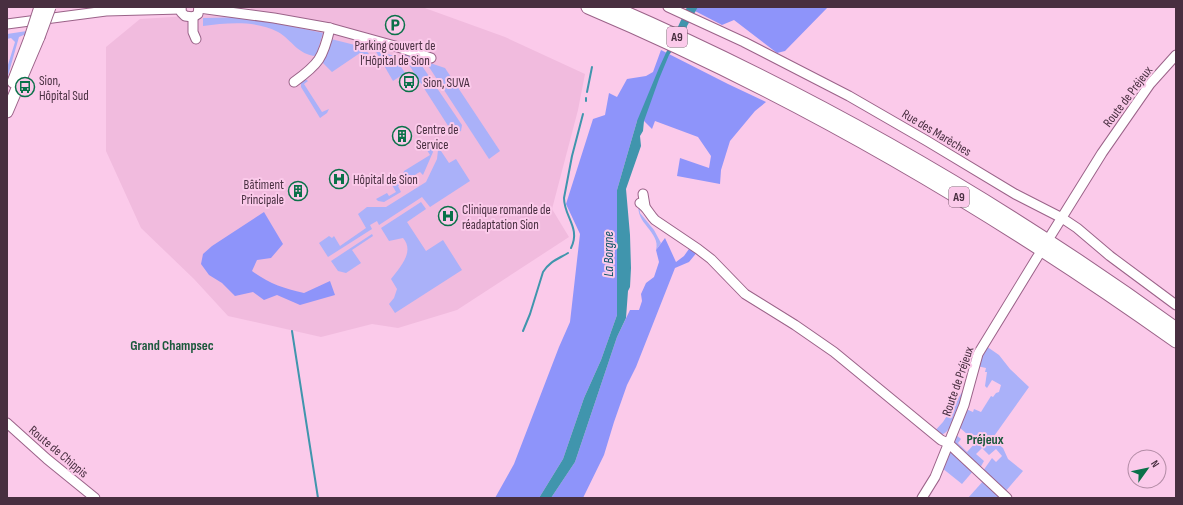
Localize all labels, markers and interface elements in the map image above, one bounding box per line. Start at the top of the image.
parking icon: Parking couvert de l’Hôpital de Sion [384,14,406,36]
road number: A9 [667,27,687,47]
place label: Parking couvert de l’Hôpital de Sion [355,38,435,69]
street label: Route de Préjeux [1100,63,1156,130]
bus stop icon: Sion, SUVA [398,71,420,93]
place label: Sion, Hôpital Sud [39,73,89,104]
place label: Sion, SUVA [423,75,470,91]
bus stop icon: Sion, Hôpital Sud [14,76,36,98]
street label: Rue des Marèches [899,106,974,160]
place label: Centre de Service [416,122,459,153]
building icon: Centre de Service [391,125,413,147]
hospital icon: Hôpital de Sion [328,168,350,190]
place label: Hôpital de Sion [353,172,418,188]
place label: Bâtiment Principale [241,177,284,208]
building icon: Bâtiment Principale [287,180,309,202]
road number: A9 [949,187,969,207]
place label: Clinique romande de réadaptation Sion [462,202,551,233]
hospital icon: Clinique romande de réadaptation Sion [437,205,459,227]
water label: La Borgne [600,231,617,277]
district label: Grand Champsec [130,337,214,354]
street label: Route de Préjeux [939,344,977,418]
street label: Route de Chippis [25,422,92,481]
district label: Préjeux [966,431,1004,448]
north arrow [1127,449,1167,489]
text: N [1148,458,1162,470]

